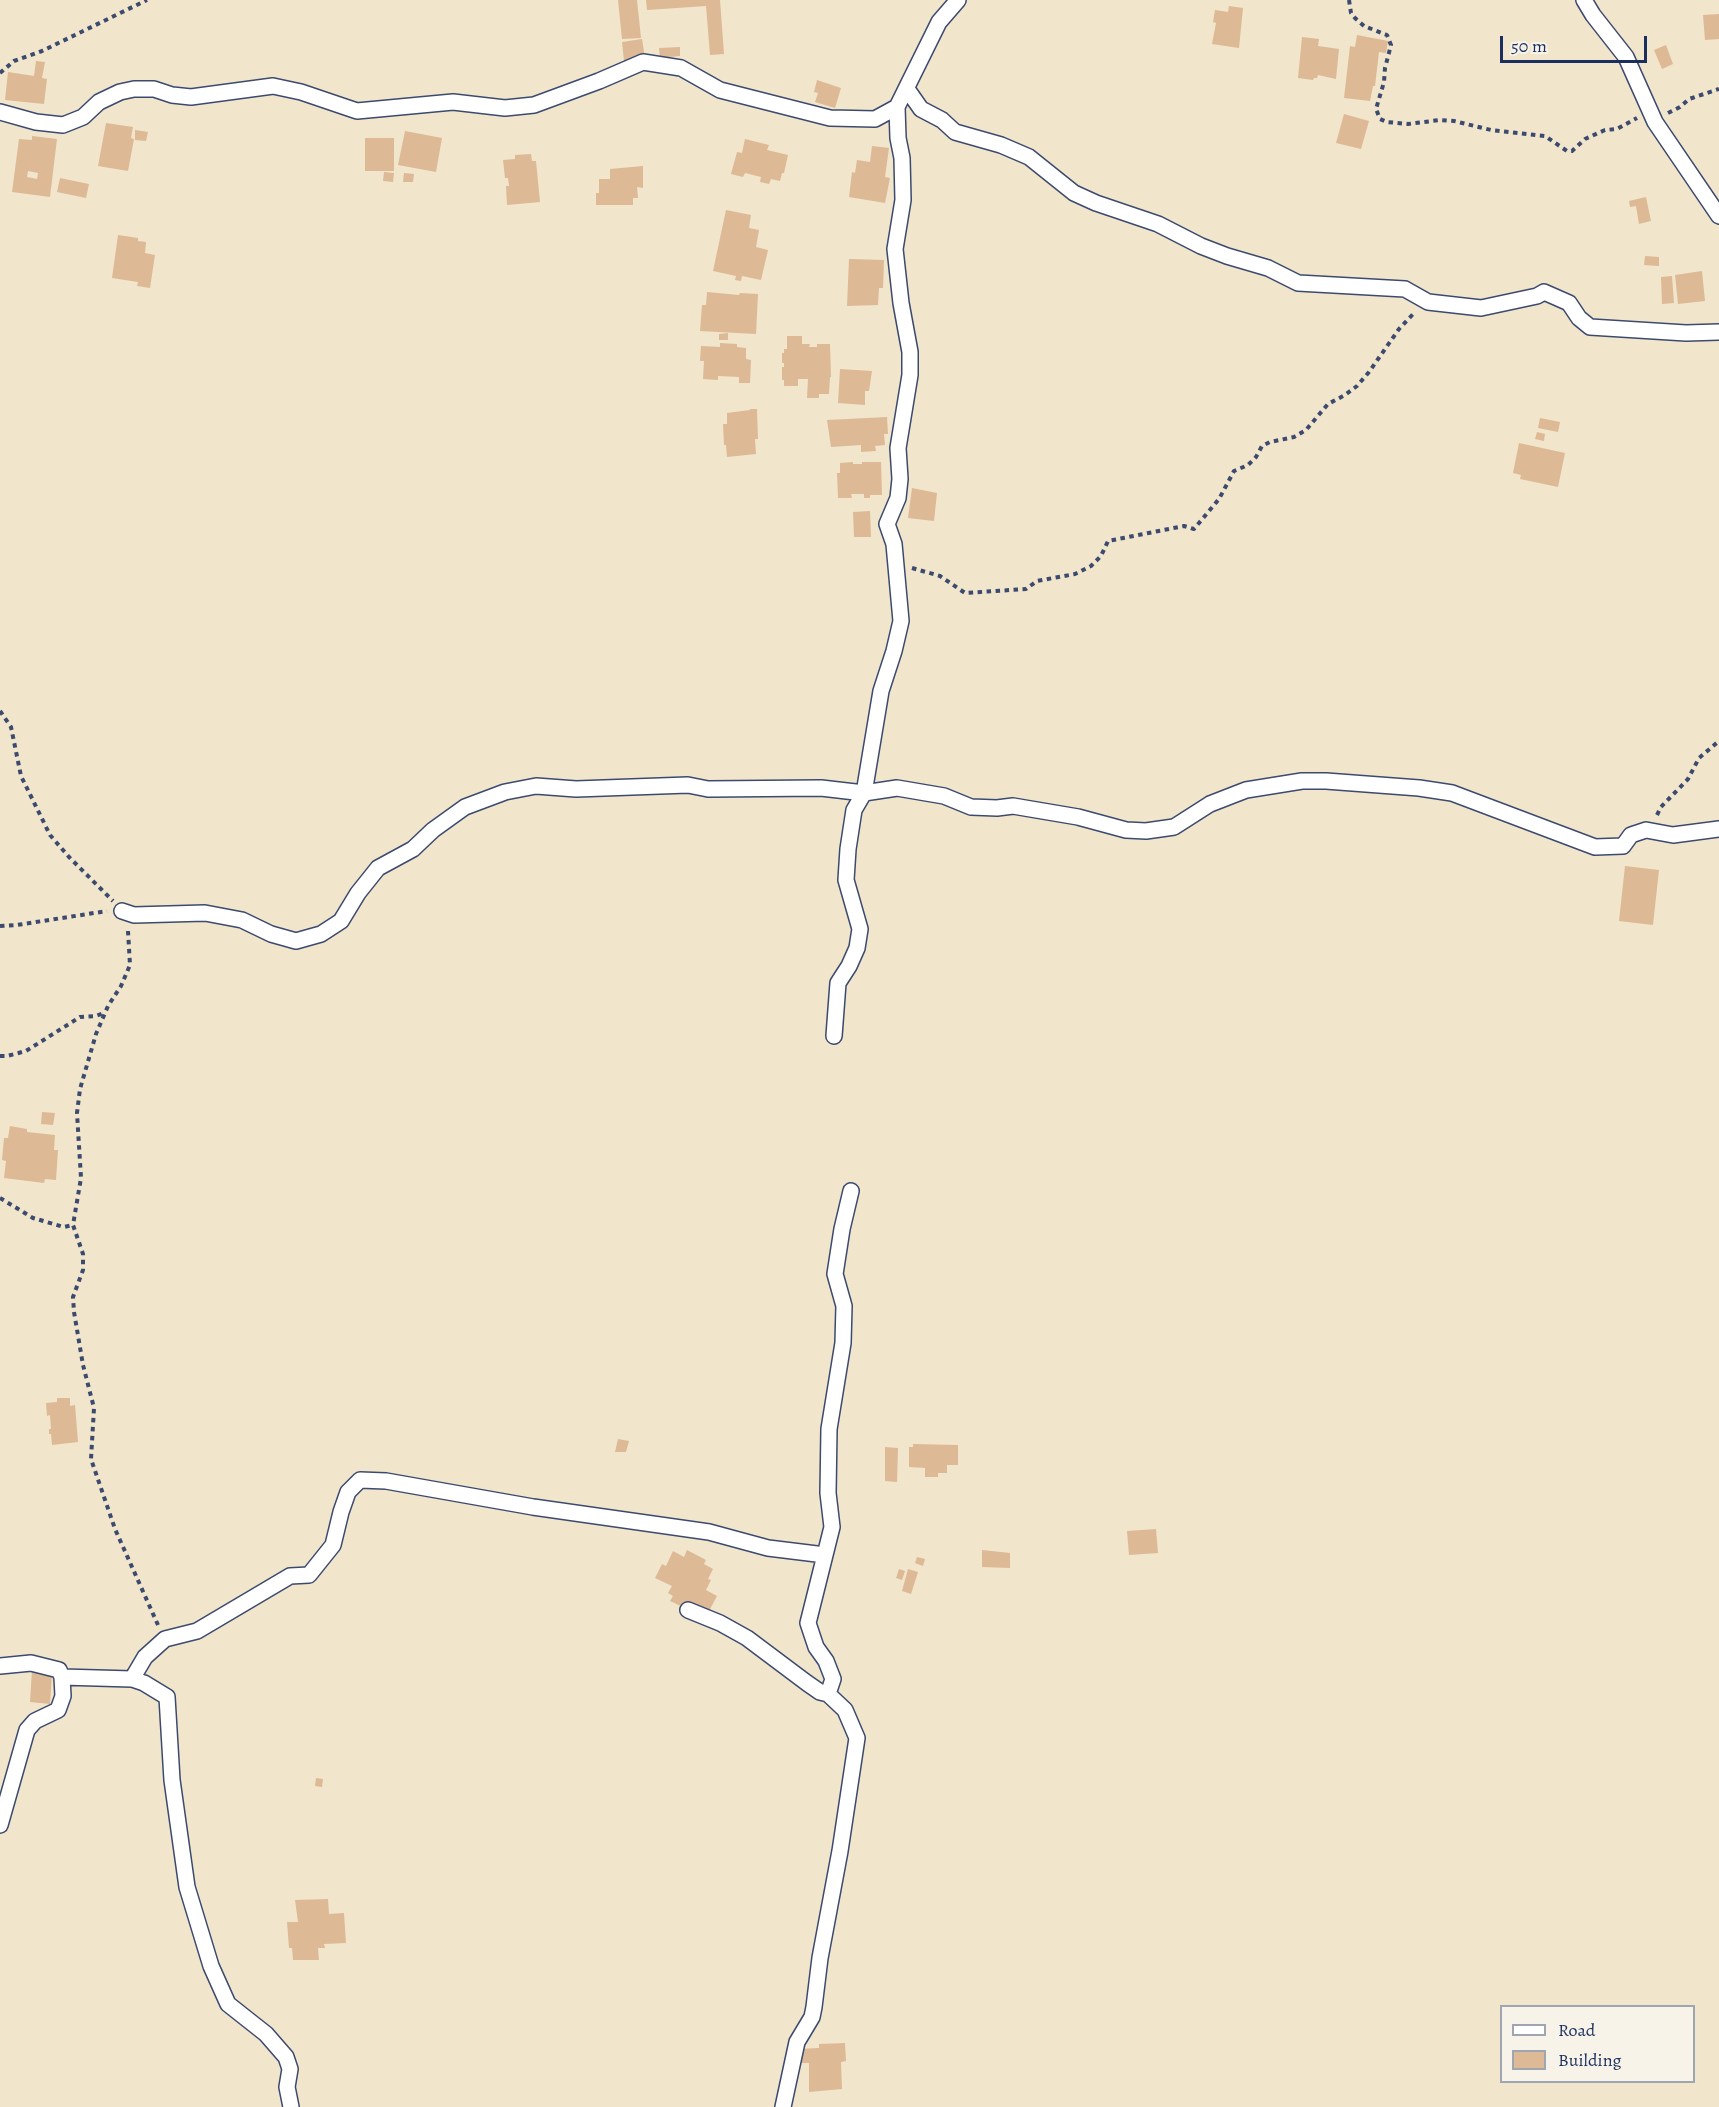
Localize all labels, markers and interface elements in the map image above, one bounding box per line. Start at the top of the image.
scale bar [1503,24,1650,62]
text: 50 m [1511,34,1547,58]
legend [1500,2005,1695,2083]
text: Road [1558,2018,1595,2042]
text: Building [1558,2048,1622,2072]

